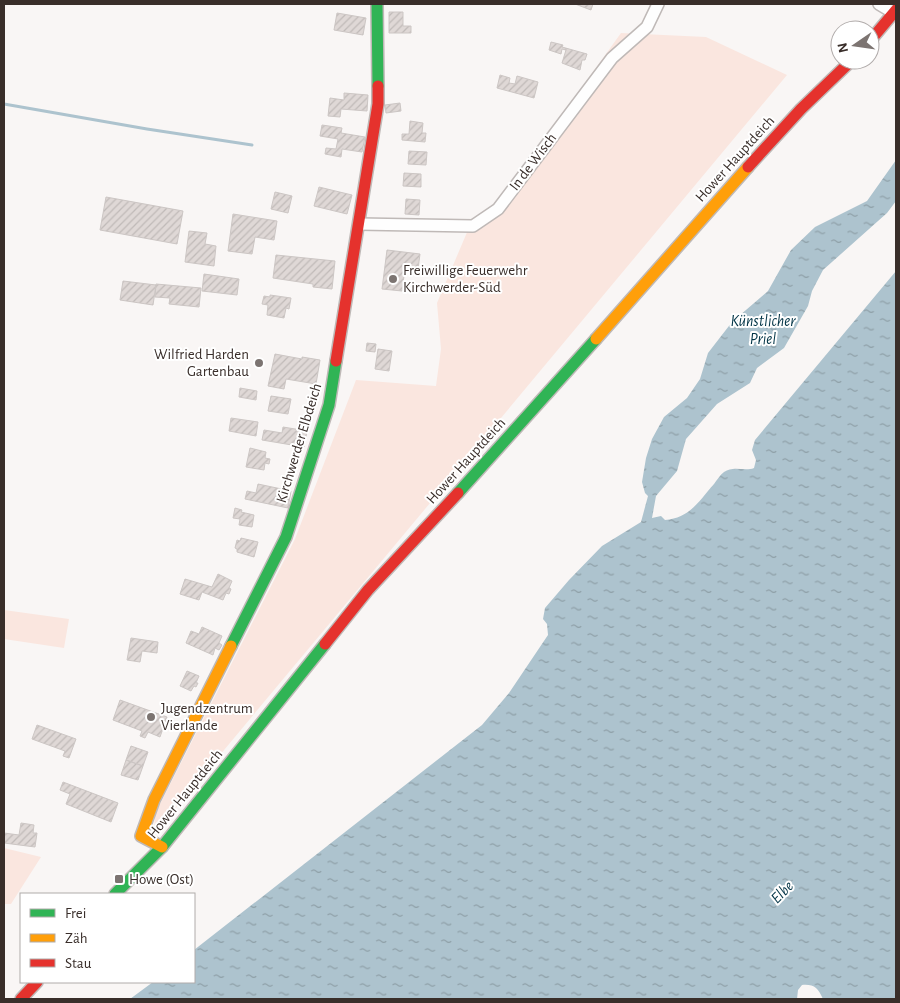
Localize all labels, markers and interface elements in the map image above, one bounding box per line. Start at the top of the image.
north arrow [830,20,880,70]
text: N [835,41,851,54]
street label: Hower Hauptdeich [693,113,777,205]
street label: In de Wisch [507,131,559,193]
place label: Freiwillige Feuerwehr Kirchwerder-Süd [403,263,528,295]
marker: Freiwillige Feuerwehr Kirchwerder-Süd [387,273,399,285]
water label: Künstlicher Priel [730,313,796,347]
place label: Wilfried Harden Gartenbau [154,347,249,379]
marker: Wilfried Harden Gartenbau [253,357,265,369]
street label: Kirchwerder Elbdeich [274,381,324,505]
street label: Hower Hauptdeich [424,415,508,507]
place label: Jugendzentrum Vierlande [161,701,253,733]
marker: Jugendzentrum Vierlande [145,711,157,723]
street label: Hower Hauptdeich [145,747,225,841]
place label: Howe (Ost) [129,872,194,887]
marker: Howe (Ost) [113,873,125,885]
water label: Elbe [768,878,796,906]
legend [20,893,195,983]
text: Frei [65,906,86,921]
text: Zäh [65,931,88,946]
text: Stau [65,956,92,971]

